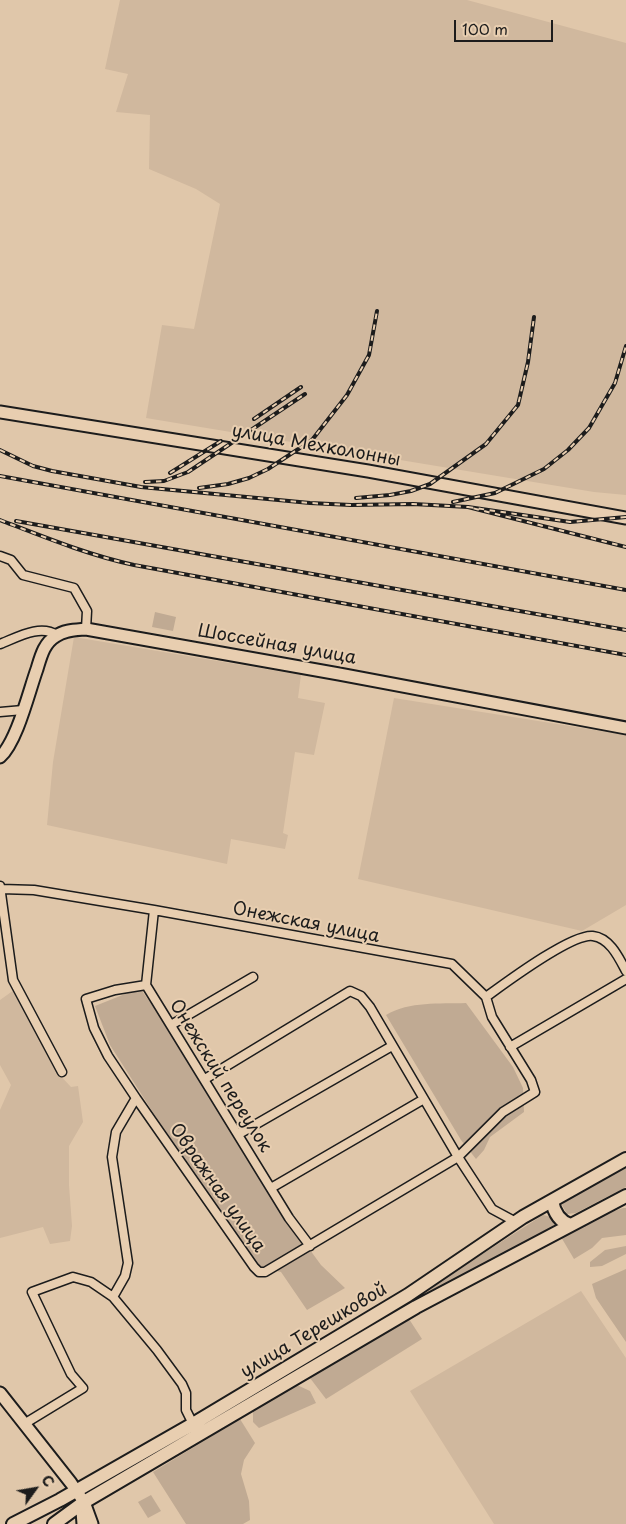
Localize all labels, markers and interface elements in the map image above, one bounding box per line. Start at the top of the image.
scale bar [456,10,555,42]
text: 100 m [462,17,508,40]
street label: улица Мехколонны [230,421,402,471]
street label: Шоссейная улица [196,620,358,670]
street label: Онежская улица [231,898,381,948]
street label: Онежский переулок [164,996,276,1156]
street label: Овражная улица [164,1119,270,1257]
street label: улица Терешковой [237,1279,391,1383]
north arrow [10,1464,60,1514]
text: С [36,1471,60,1491]

